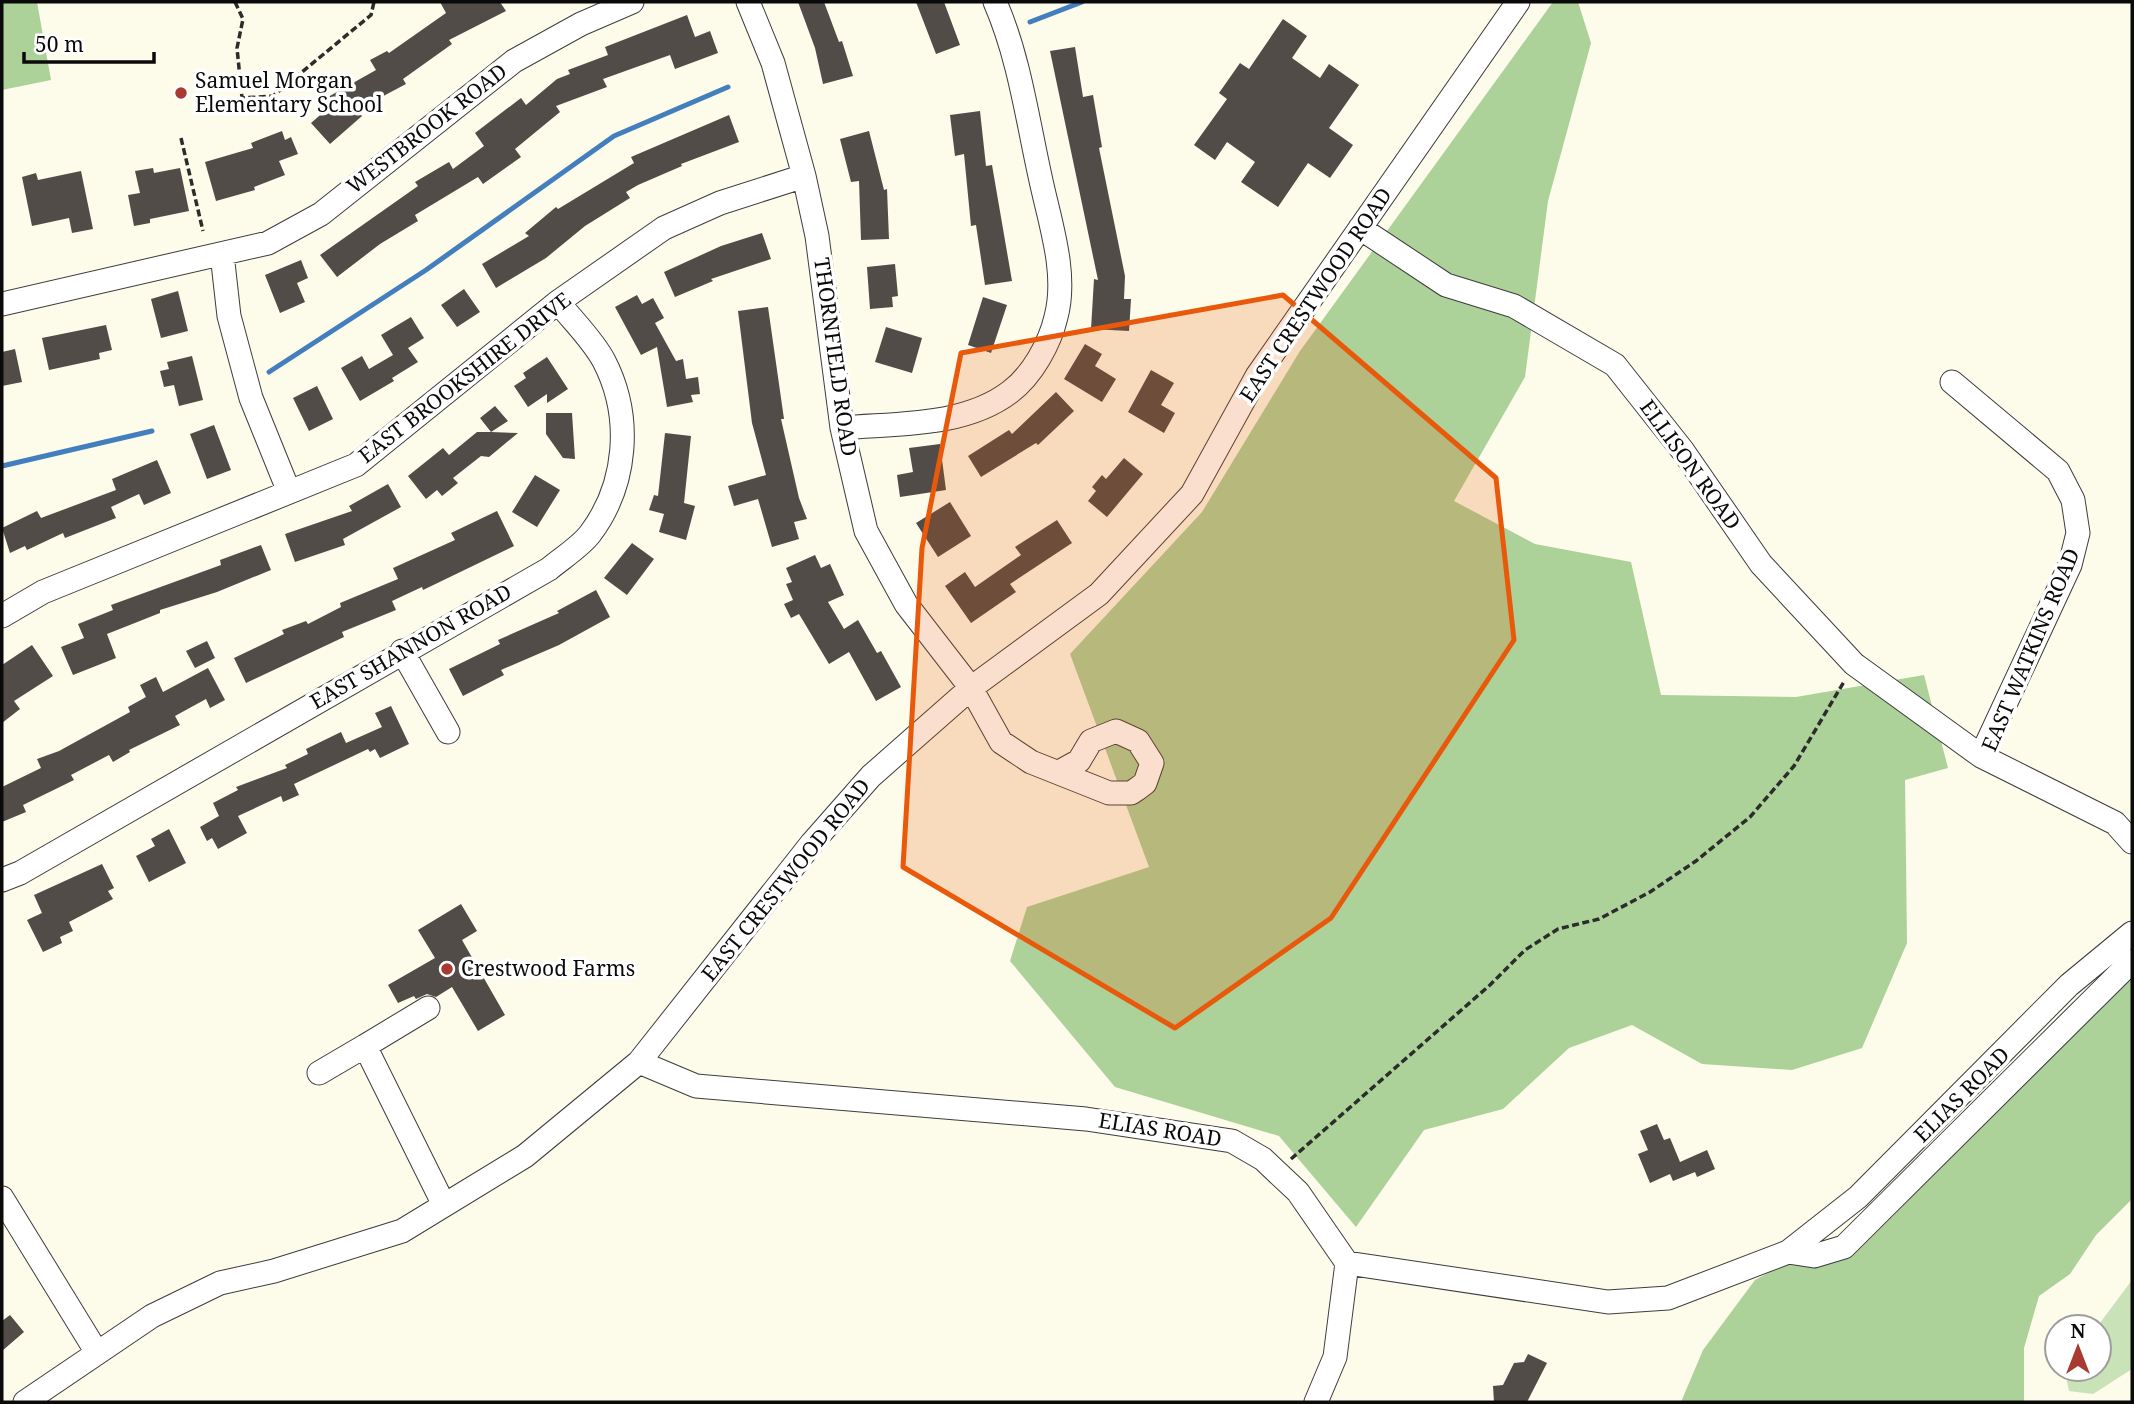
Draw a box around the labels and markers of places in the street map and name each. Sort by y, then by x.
place label: Samuel Morgan Elementary School [195,66,383,118]
marker: Samuel Morgan Elementary School [173,85,189,101]
place label: Crestwood Farms [461,954,635,982]
marker: Crestwood Farms [439,961,455,977]

